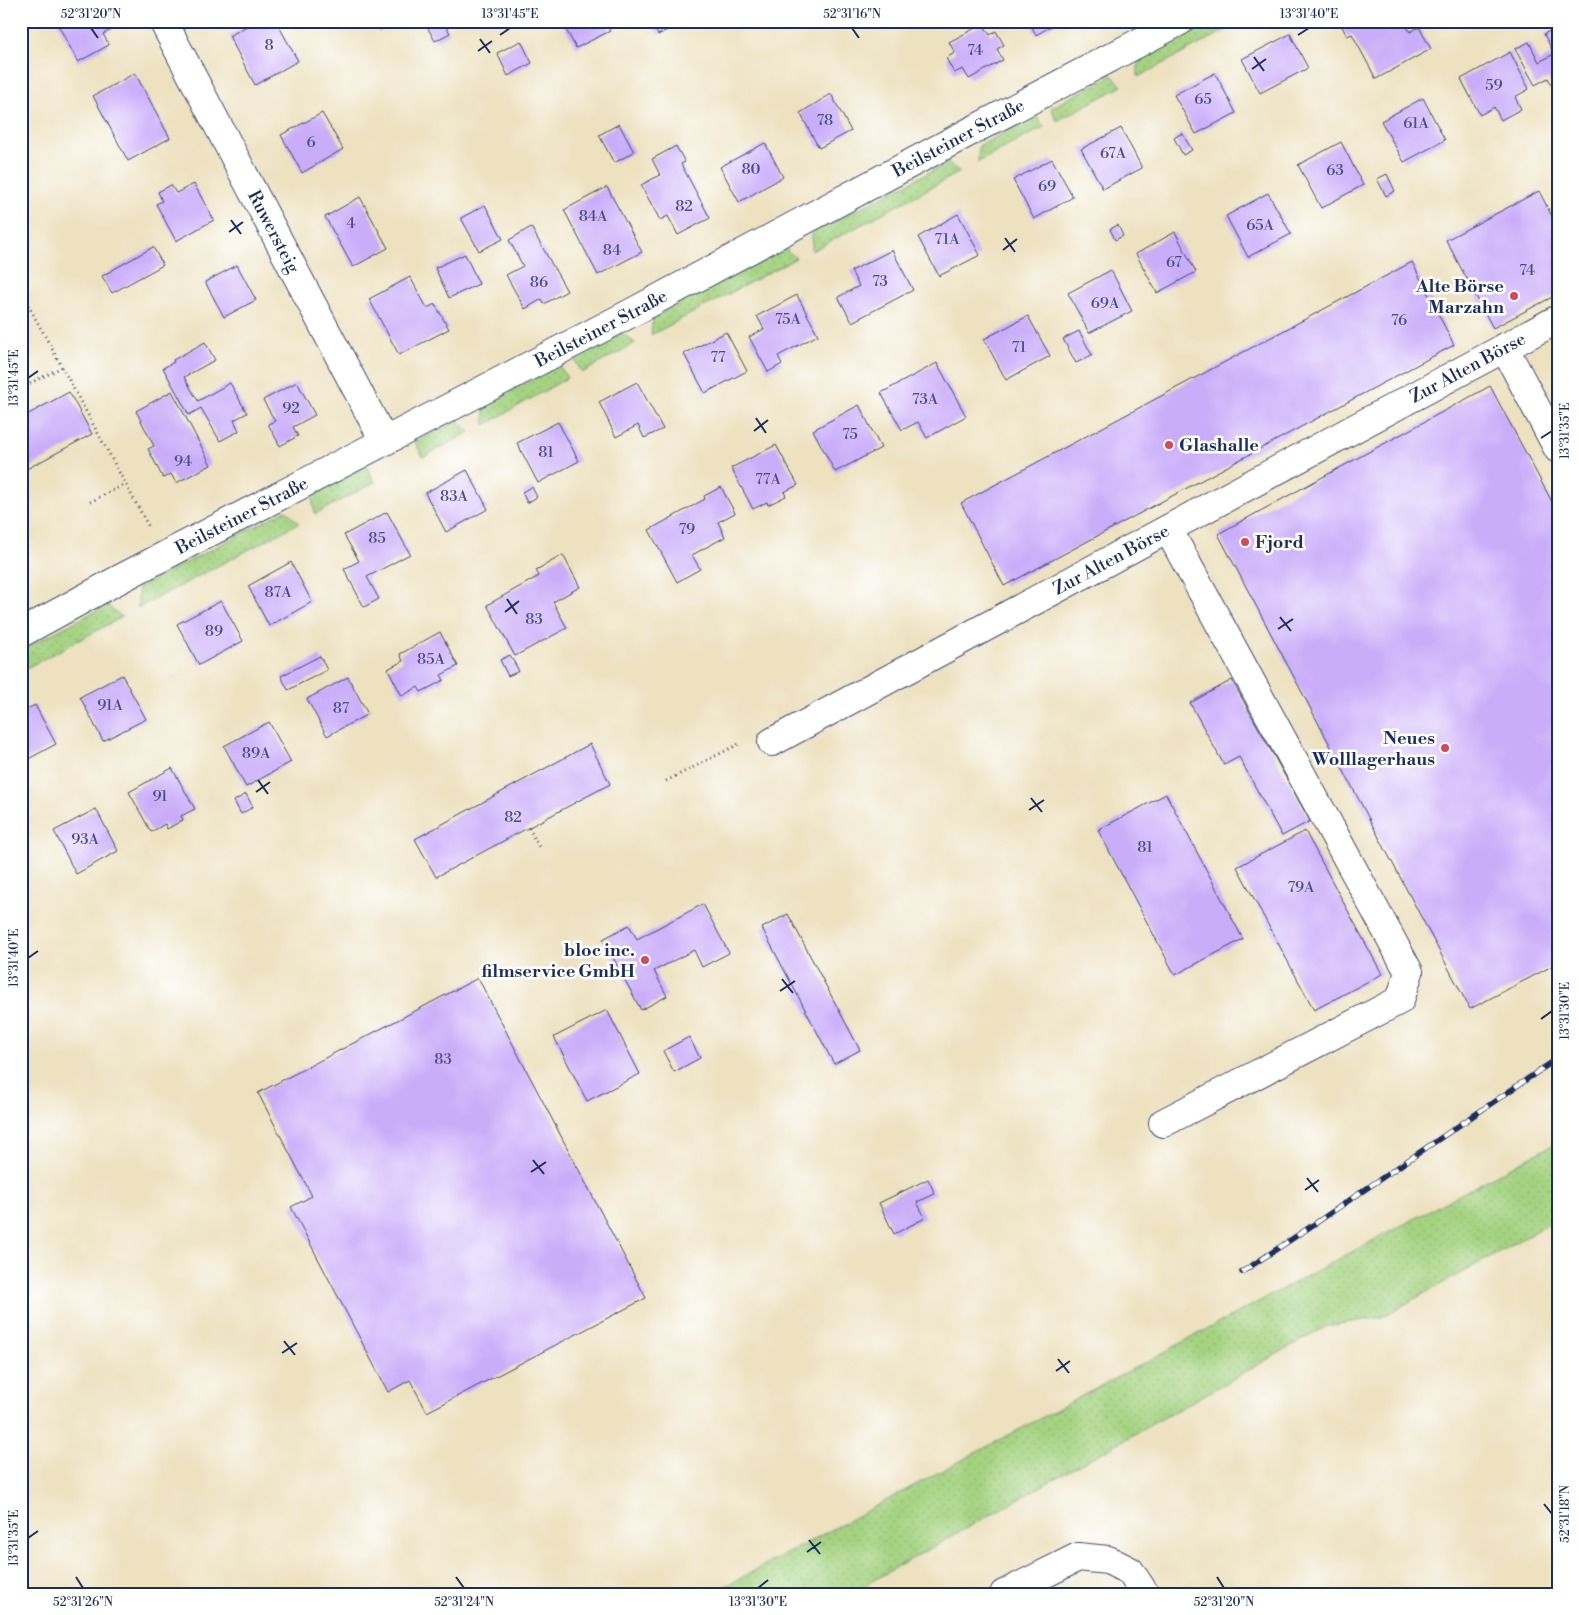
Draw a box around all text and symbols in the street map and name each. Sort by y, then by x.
text: 52°31'20"N [61,7,121,22]
text: 13°31'45"E [481,7,539,22]
text: 52°31'16"N [823,7,881,22]
text: 13°31'40"E [1280,7,1338,22]
house number: 8 [264,36,274,55]
house number: 74 [967,41,983,60]
house number: 59 [1485,76,1503,95]
house number: 65 [1194,90,1212,109]
street label: Beilsteiner Straße [888,94,1029,184]
house number: 78 [817,111,833,130]
house number: 61A [1403,114,1429,133]
house number: 6 [306,133,316,152]
house number: 67A [1100,144,1127,163]
house number: 80 [741,160,761,179]
house number: 63 [1326,161,1344,180]
house number: 69 [1038,177,1056,196]
street label: Ruwersteig [242,186,305,278]
house number: 82 [675,197,693,216]
house number: 84A [579,207,608,226]
house number: 4 [347,214,356,233]
house number: 65A [1246,216,1275,235]
house number: 71A [935,230,960,249]
house number: 84 [603,241,621,260]
house number: 67 [1166,253,1182,272]
house number: 74 [1519,261,1535,280]
house number: 73 [872,272,888,291]
house number: 86 [530,273,548,292]
place label: Alte Börse Marzahn [1415,275,1504,319]
street label: Beilsteiner Straße [530,285,671,374]
marker: Alte Börse Marzahn [1508,290,1520,302]
house number: 69A [1091,294,1120,313]
house number: 75A [775,310,802,329]
house number: 76 [1391,311,1407,330]
street label: Zur Alten Börse [1406,327,1530,409]
house number: 71 [1012,338,1027,357]
house number: 77 [710,348,726,367]
text: 13°31'45"E [7,349,22,407]
house number: 73A [912,390,939,409]
house number: 92 [282,399,300,418]
text: 13°31'35"E [1558,403,1573,459]
house number: 75 [842,425,858,444]
place label: Glashalle [1179,434,1259,457]
marker: Glashalle [1163,439,1175,451]
house number: 81 [538,443,554,462]
house number: 94 [174,452,192,471]
house number: 77A [755,470,781,489]
street label: Beilsteiner Straße [171,472,312,560]
house number: 83A [440,487,469,506]
street label: Zur Alten Börse [1049,519,1173,601]
house number: 79 [679,520,695,539]
house number: 85 [368,529,386,548]
place label: Fjord [1255,531,1304,554]
marker: Fjord [1239,536,1251,548]
house number: 87A [265,583,292,602]
house number: 83 [525,610,543,629]
house number: 89 [205,622,223,641]
house number: 85A [417,650,446,669]
house number: 91A [97,696,123,715]
house number: 87 [333,699,350,718]
place label: Neues Wolllagerhaus [1311,727,1435,771]
marker: Neues Wolllagerhaus [1439,742,1451,754]
house number: 89A [242,744,271,763]
house number: 91 [152,787,168,806]
house number: 82 [504,808,522,827]
house number: 93A [71,830,100,849]
house number: 81 [1137,838,1153,857]
house number: 79A [1288,878,1315,897]
text: 13°31'40"E [7,929,22,987]
place label: bloc inc. filmservice GmbH [481,939,635,983]
marker: bloc inc. filmservice GmbH [639,954,651,966]
text: 13°31'30"E [1558,982,1573,1040]
house number: 83 [434,1050,452,1069]
text: 52°31'18"N [1558,1485,1573,1543]
text: 13°31'35"E [7,1510,22,1566]
text: 52°31'26"N [53,1595,113,1610]
text: 52°31'24"N [434,1595,494,1610]
text: 13°31'30"E [729,1595,787,1610]
text: 52°31'20"N [1194,1595,1254,1610]

